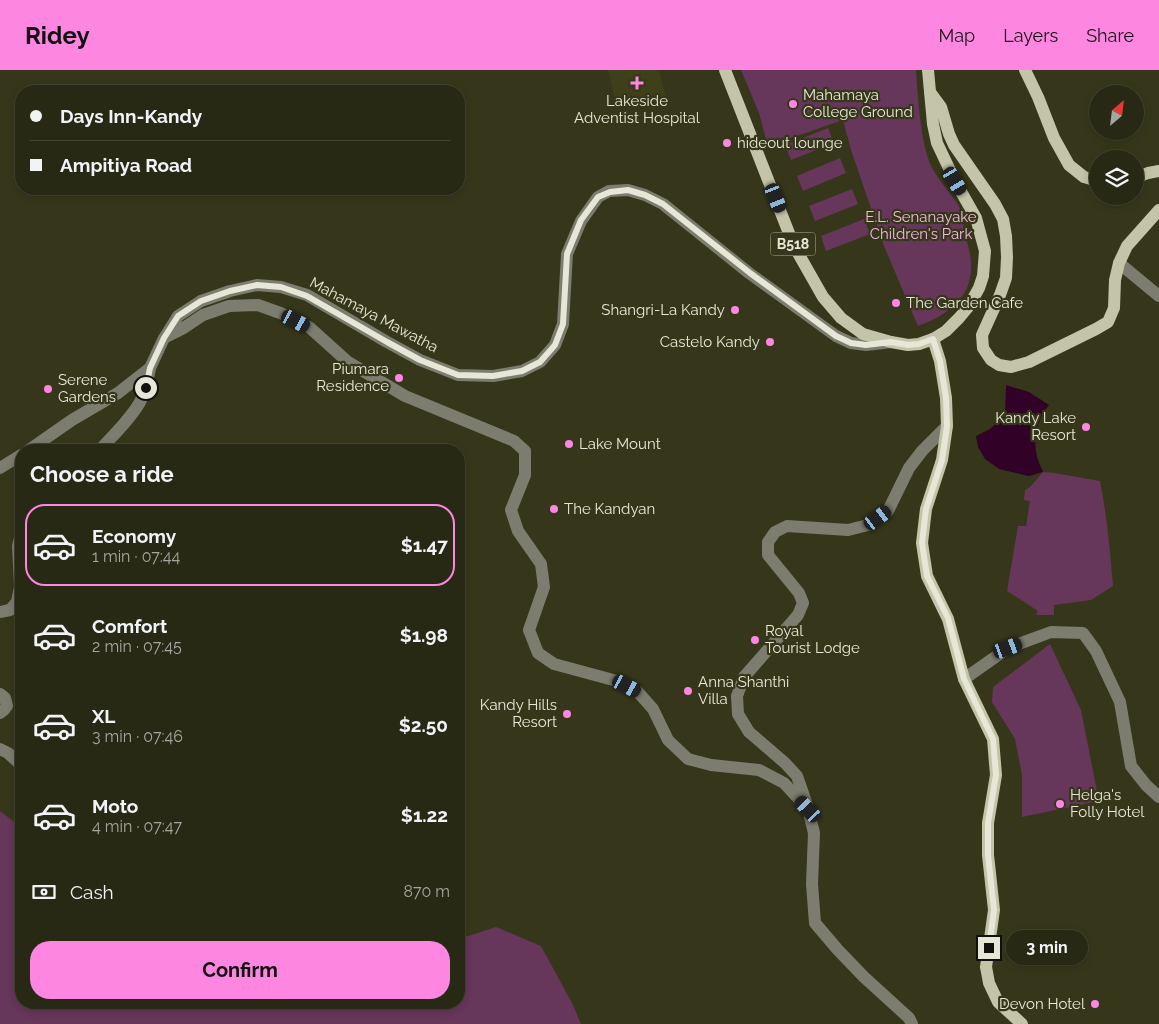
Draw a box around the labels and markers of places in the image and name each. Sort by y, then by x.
marker: Lakeside Adventist Hospital [630,76,644,90]
place label: Mahamaya College Ground [803,86,913,121]
place label: Lakeside Adventist Hospital [574,92,701,127]
marker: Mahamaya College Ground [787,98,799,110]
place label: hideout lounge [737,134,843,152]
marker: hideout lounge [721,137,733,149]
place label: The Garden Cafe [906,294,1023,312]
marker: The Garden Cafe [890,297,902,309]
place label: Shangri-La Kandy [601,301,725,319]
marker: Shangri-La Kandy [729,304,741,316]
place label: Castelo Kandy [660,333,760,351]
marker: Castelo Kandy [764,336,776,348]
place label: Piumara Residence [316,360,389,395]
place label: Serene Gardens [58,371,116,406]
marker: Piumara Residence [393,372,405,384]
marker: Serene Gardens [42,383,54,395]
place label: Kandy Lake Resort [995,409,1076,444]
marker: Kandy Lake Resort [1080,421,1092,433]
place label: Lake Mount [579,435,661,453]
marker: Lake Mount [563,438,575,450]
place label: The Kandyan [564,500,655,518]
marker: The Kandyan [548,503,560,515]
place label: Royal Tourist Lodge [765,622,860,657]
marker: Royal Tourist Lodge [749,634,761,646]
place label: Anna Shanthi Villa [698,673,789,708]
marker: Anna Shanthi Villa [682,685,694,697]
place label: Kandy Hills Resort [480,696,557,731]
marker: Kandy Hills Resort [561,708,573,720]
place label: Helga's Folly Hotel [1070,786,1145,821]
marker: Helga's Folly Hotel [1054,798,1066,810]
place label: Devon Hotel [999,995,1086,1013]
marker: Devon Hotel [1089,998,1101,1010]

